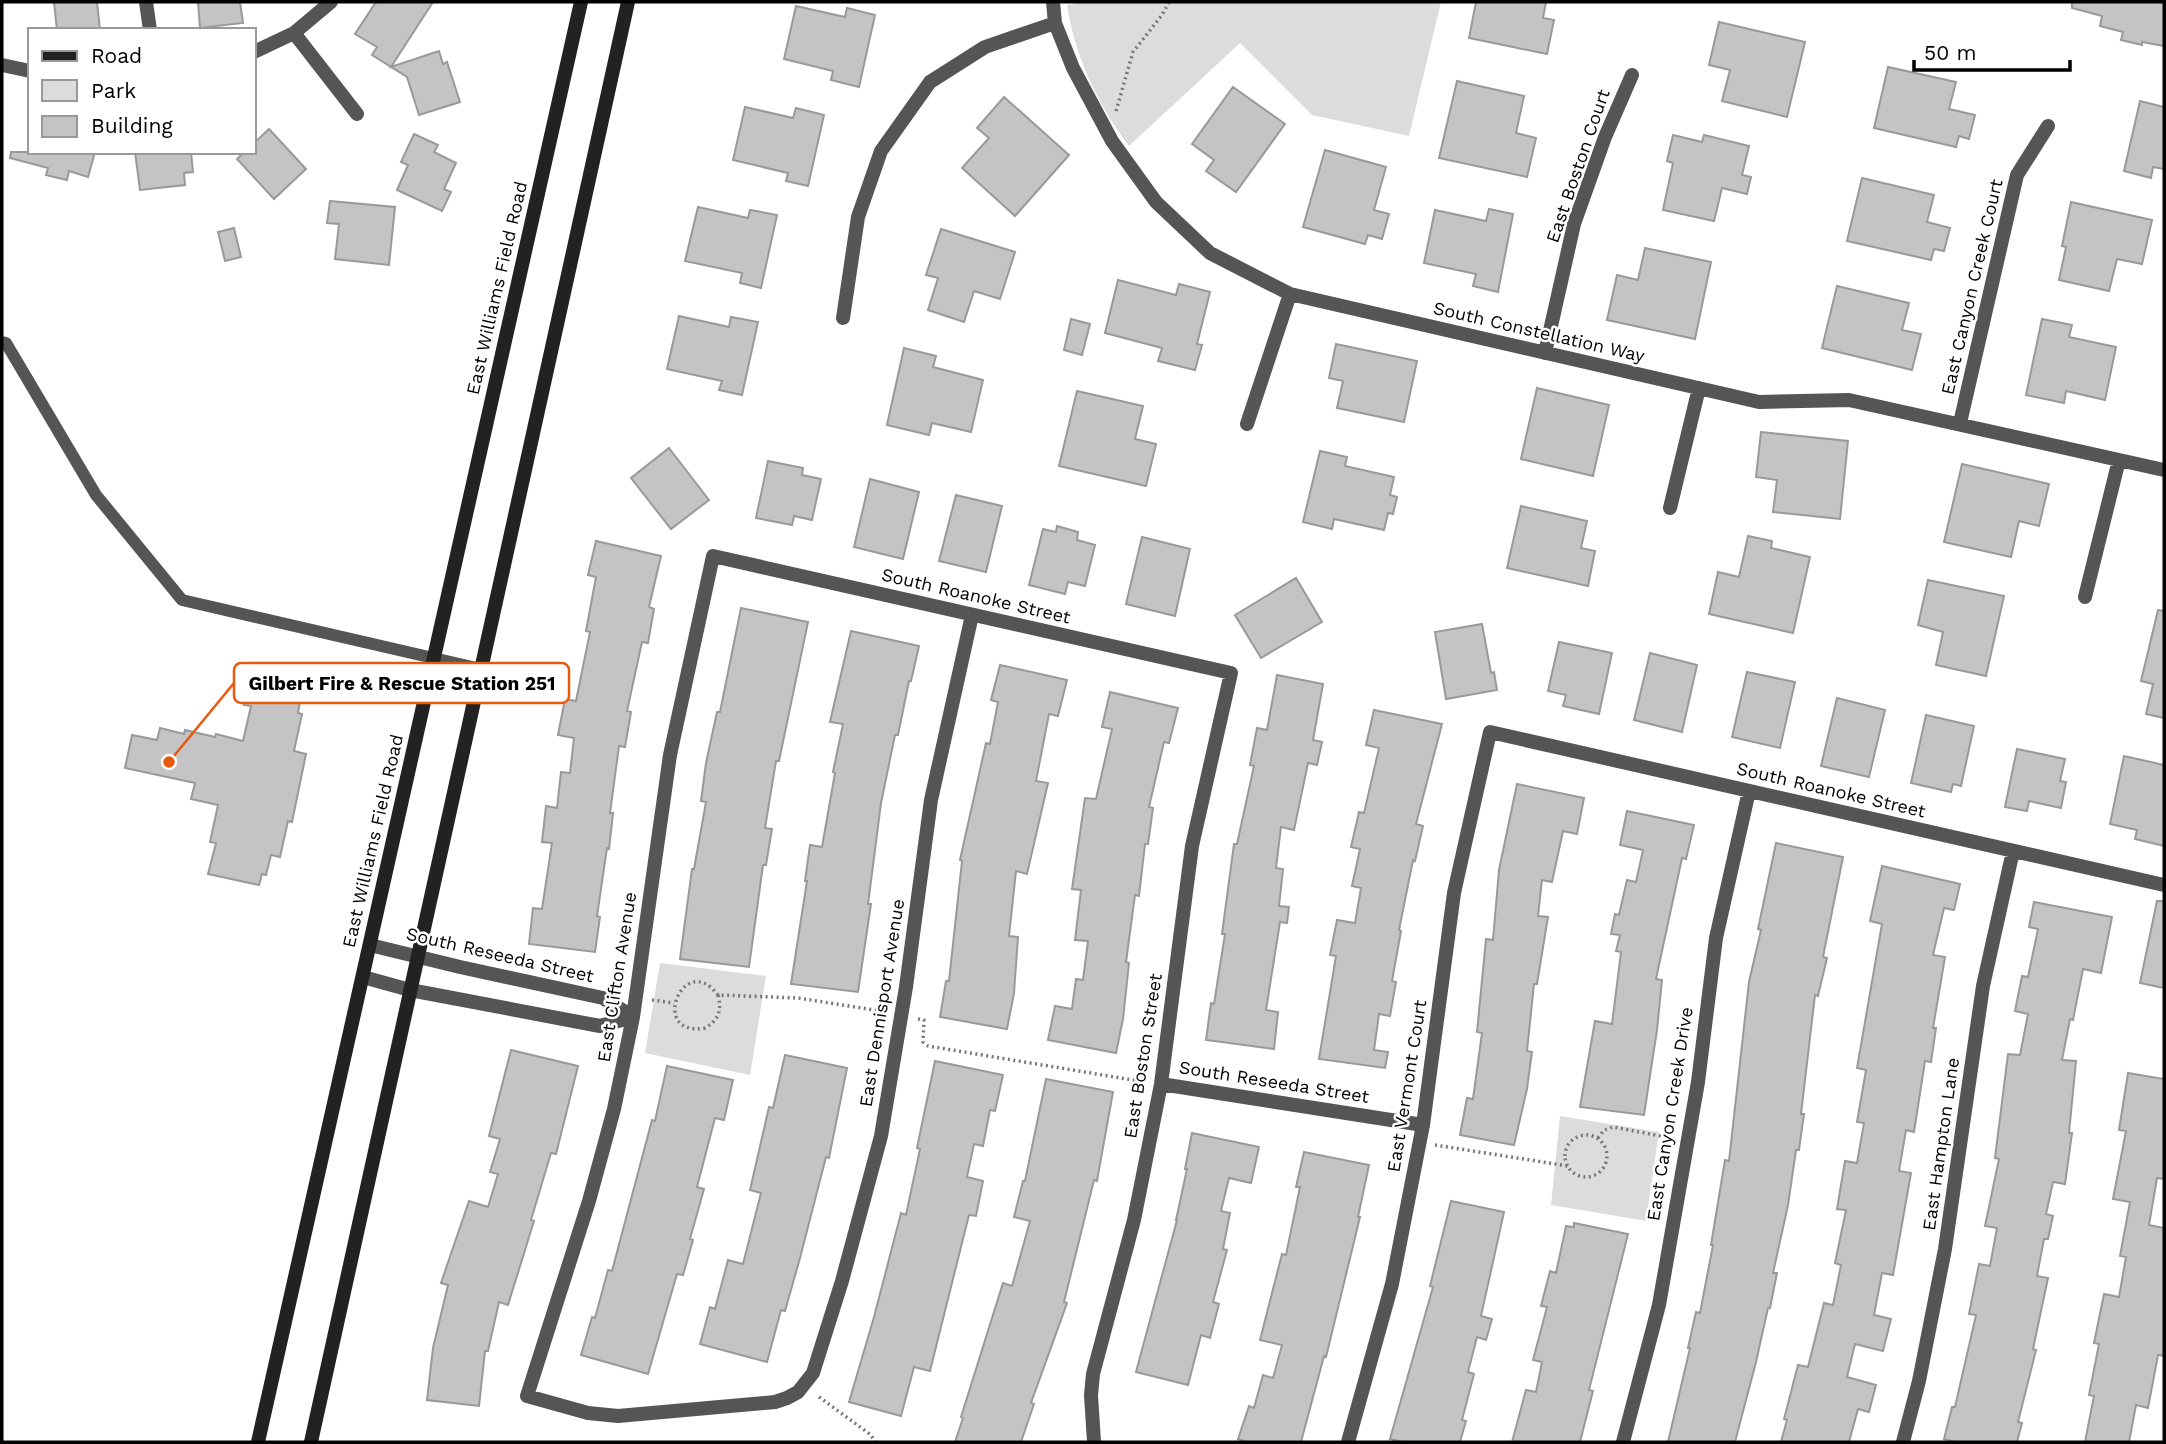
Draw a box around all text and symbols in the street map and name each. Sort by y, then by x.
legend [28,28,256,154]
scale bar [1914,28,2070,72]
text: 50 m [1924,40,1976,65]
text: Road [91,43,142,68]
text: Park [91,78,136,103]
street label: East Boston Court [1541,86,1614,245]
text: Building [91,113,173,138]
street label: East Canyon Creek Court [1936,177,2007,397]
street label: East Williams Field Road [462,179,531,397]
street label: South Constellation Way [1431,297,1648,366]
street label: South Roanoke Street [880,564,1073,628]
callout: Gilbert Fire & Rescue Station 251 [234,663,569,703]
text: Gilbert Fire & Rescue Station 251 [249,672,555,695]
street label: East Williams Field Road [338,732,407,950]
street label: South Roanoke Street [1735,758,1928,822]
street label: East Clifton Avenue [593,890,640,1064]
street label: East Dennisport Avenue [855,897,908,1108]
street label: South Reseeda Street [404,923,596,986]
street label: East Boston Street [1119,972,1166,1140]
street label: East Vermont Court [1383,998,1431,1174]
street label: East Canyon Creek Drive [1642,1005,1697,1222]
street label: South Reseeda Street [1178,1056,1371,1107]
street label: East Hampton Lane [1918,1056,1963,1232]

